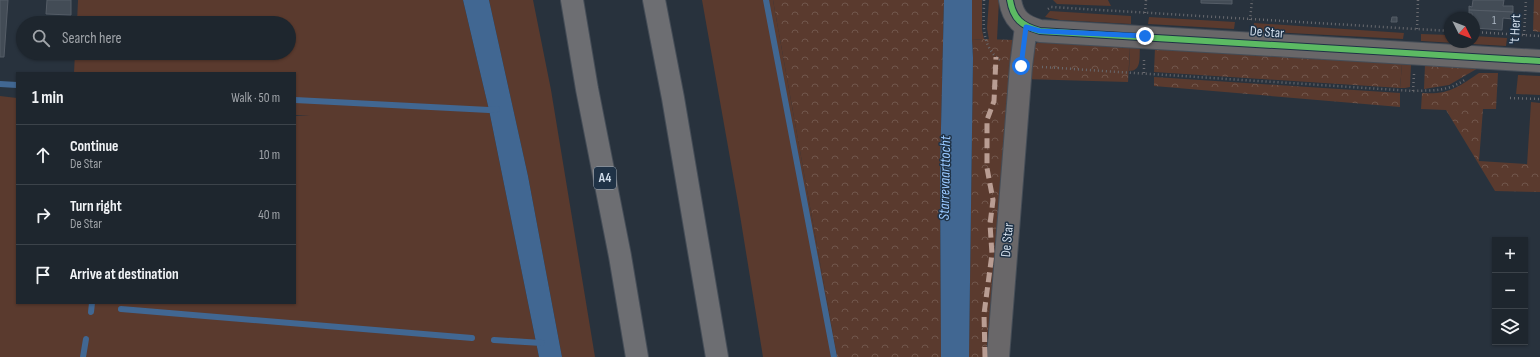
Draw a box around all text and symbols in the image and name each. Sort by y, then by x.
north arrow [1444,12,1480,48]
house number: 1 [1492,13,1497,28]
street label: 't Hert [1506,14,1524,44]
search box [16,16,296,60]
street label: De Star [1249,22,1285,42]
icon: search [30,27,52,49]
route end [1136,27,1154,45]
text: Search here [62,29,122,48]
route start [1012,57,1030,75]
text: 1 min [32,88,64,108]
text: Walk · 50 m [231,90,280,106]
water label: Starrevaarttocht [935,135,955,220]
text: Continue [70,137,119,156]
icon: ahead [32,144,54,166]
text: 10 m [259,147,280,163]
text: De Star [70,156,102,172]
road number: A4 [594,167,616,189]
text: Turn right [70,197,122,216]
icon: right [32,204,54,226]
text: 40 m [258,207,280,223]
text: De Star [70,216,102,232]
street label: De Star [997,222,1017,258]
map controls [1492,237,1528,345]
button: + [1492,237,1528,273]
icon: arrive [32,264,54,286]
text: Arrive at destination [70,265,179,284]
button: − [1492,273,1528,309]
button: layers [1492,309,1528,345]

